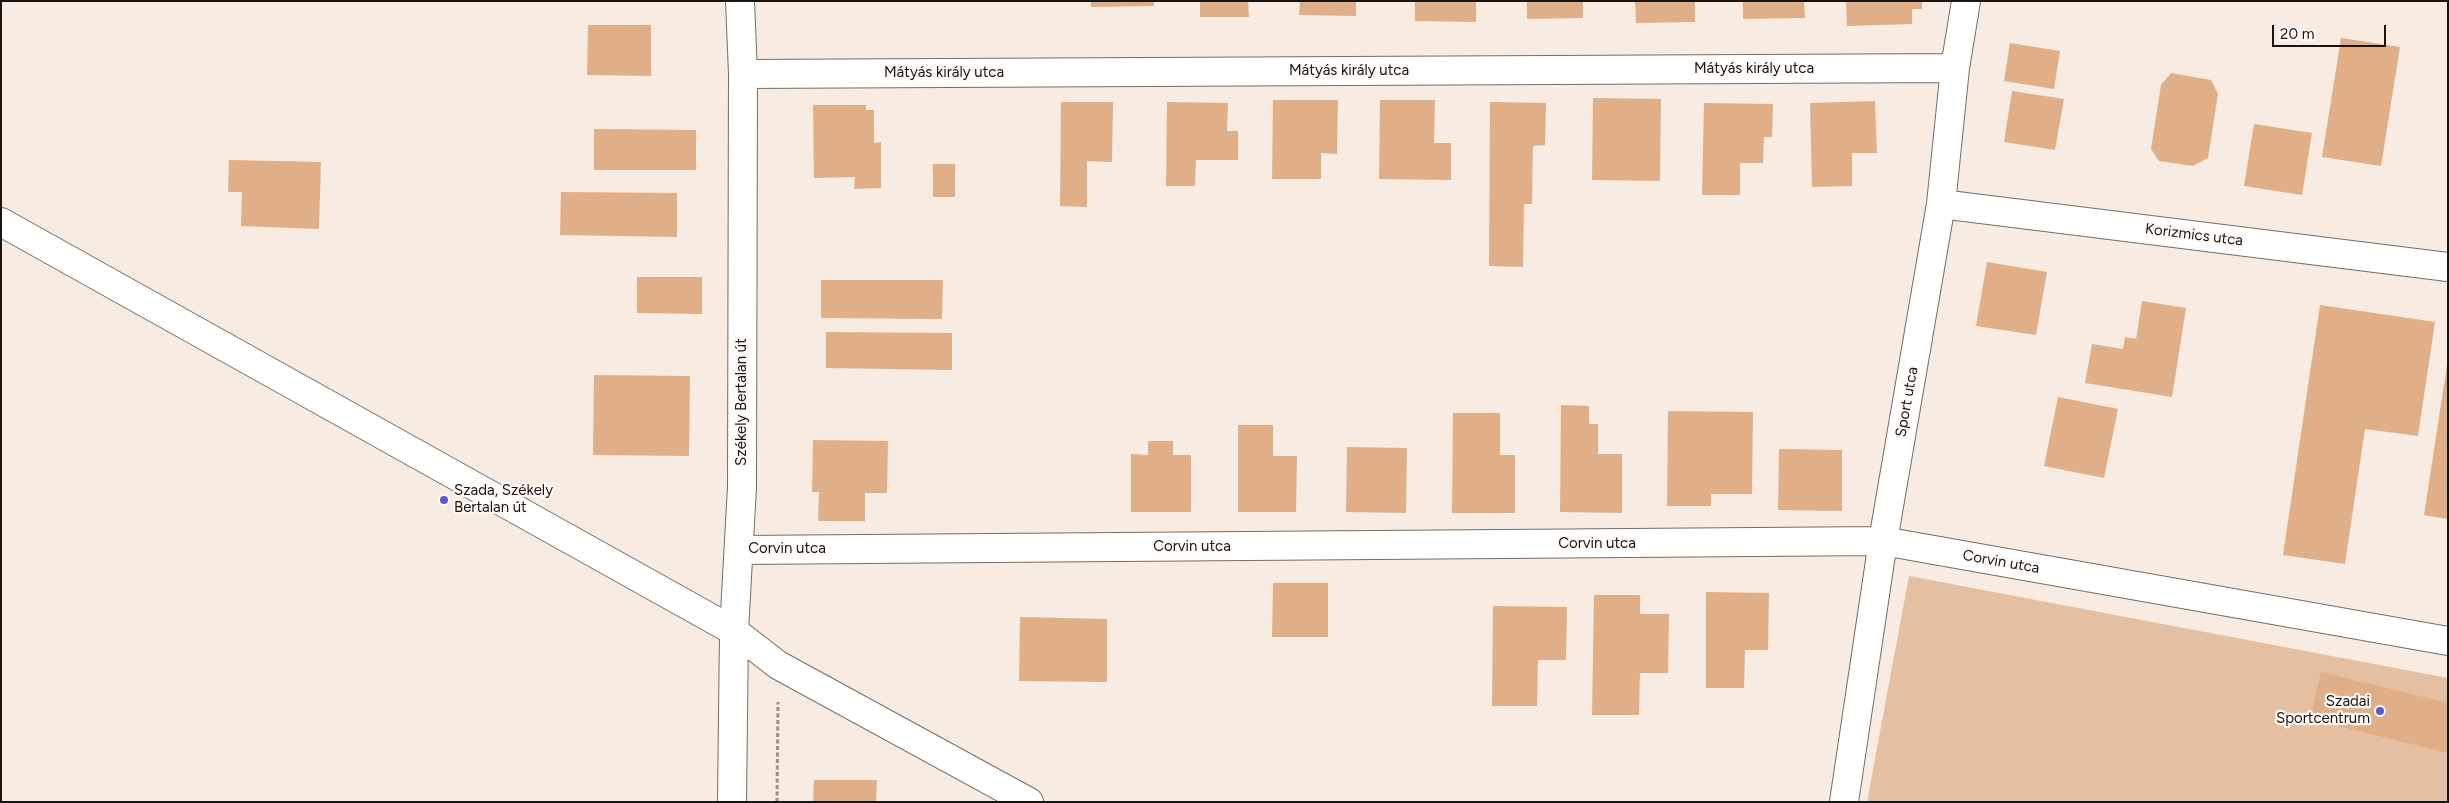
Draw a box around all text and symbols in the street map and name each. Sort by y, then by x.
scale bar [2274,15,2388,47]
text: 20 m [2280,25,2314,43]
street label: Mátyás király utca [1694,60,1814,78]
street label: Mátyás király utca [1289,62,1409,80]
street label: Mátyás király utca [884,64,1004,82]
street label: Korizmics utca [2144,220,2244,250]
street label: Székely Bertalan út [733,338,751,466]
street label: Sport utca [1892,365,1922,439]
place label: Szada, Székely Bertalan út [454,482,553,517]
marker: Szada, Székely Bertalan út [438,494,450,506]
street label: Corvin utca [1558,535,1636,553]
street label: Corvin utca [1153,538,1231,556]
street label: Corvin utca [748,540,826,558]
street label: Corvin utca [1961,546,2041,578]
place label: Szadai Sportcentrum [2276,693,2370,728]
marker: Szadai Sportcentrum [2374,705,2386,717]

